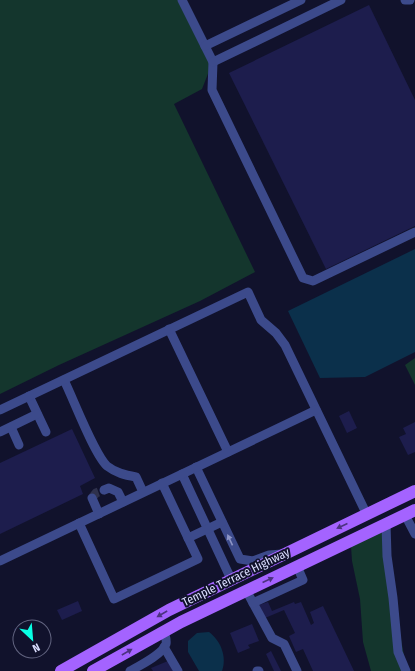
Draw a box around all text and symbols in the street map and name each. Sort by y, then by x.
one-way arrow [336,523,348,529]
one-way arrow [227,534,233,546]
street label: Temple Terrace Highway [180,545,293,609]
one-way arrow [262,577,274,583]
one-way arrow [156,610,168,617]
north arrow [12,619,52,659]
text: N [30,640,42,655]
one-way arrow [121,648,133,655]

